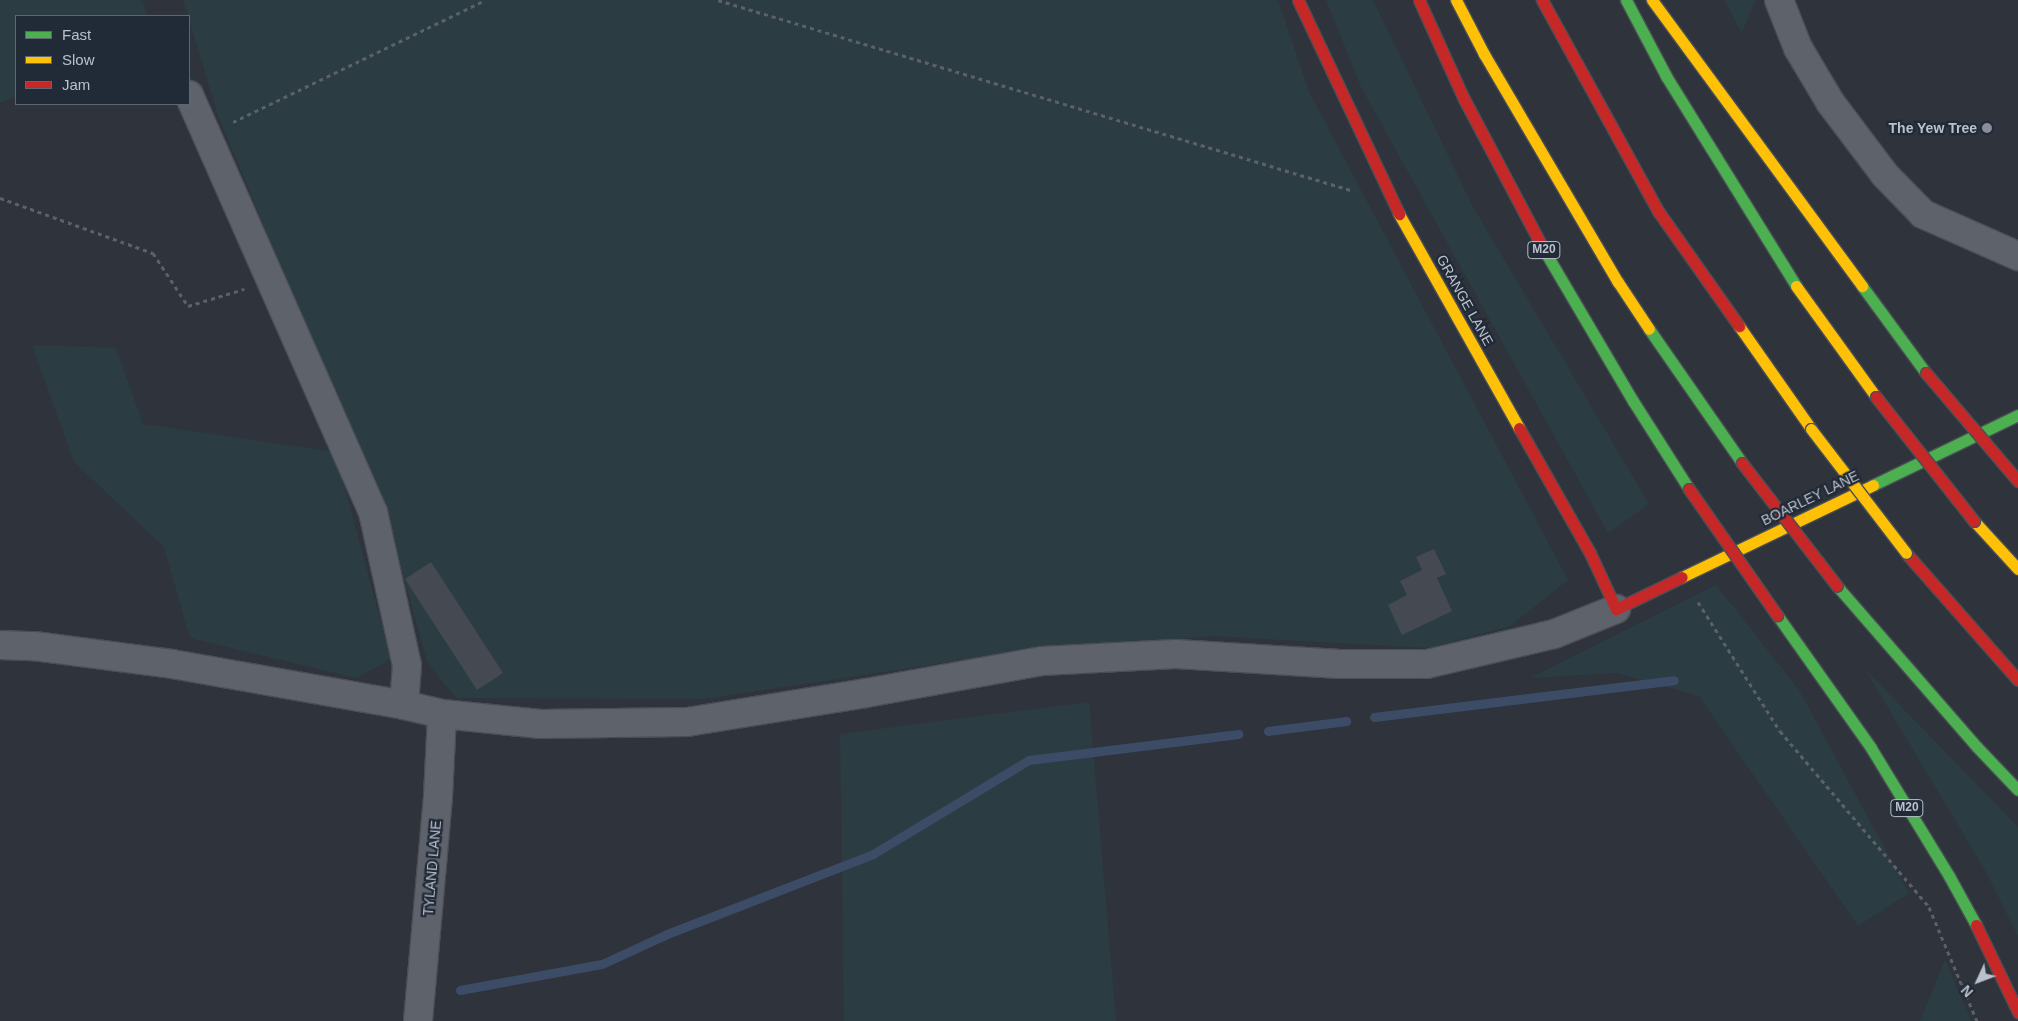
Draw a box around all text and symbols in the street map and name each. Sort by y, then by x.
legend [15,15,190,105]
text: Fast [62,26,91,43]
text: Slow [62,51,95,68]
text: Jam [62,76,90,93]
place label: The Yew Tree [1888,120,1977,136]
marker: The Yew Tree [1981,122,1993,134]
road number: M20 [1526,240,1562,260]
street label: GRANGE LANE [1433,252,1497,348]
street label: BOARLEY LANE [1758,467,1862,529]
road number: M20 [1890,798,1924,818]
street label: TYLAND LANE [419,820,445,916]
north arrow [1953,956,2003,1006]
text: N [1958,982,1976,1000]

